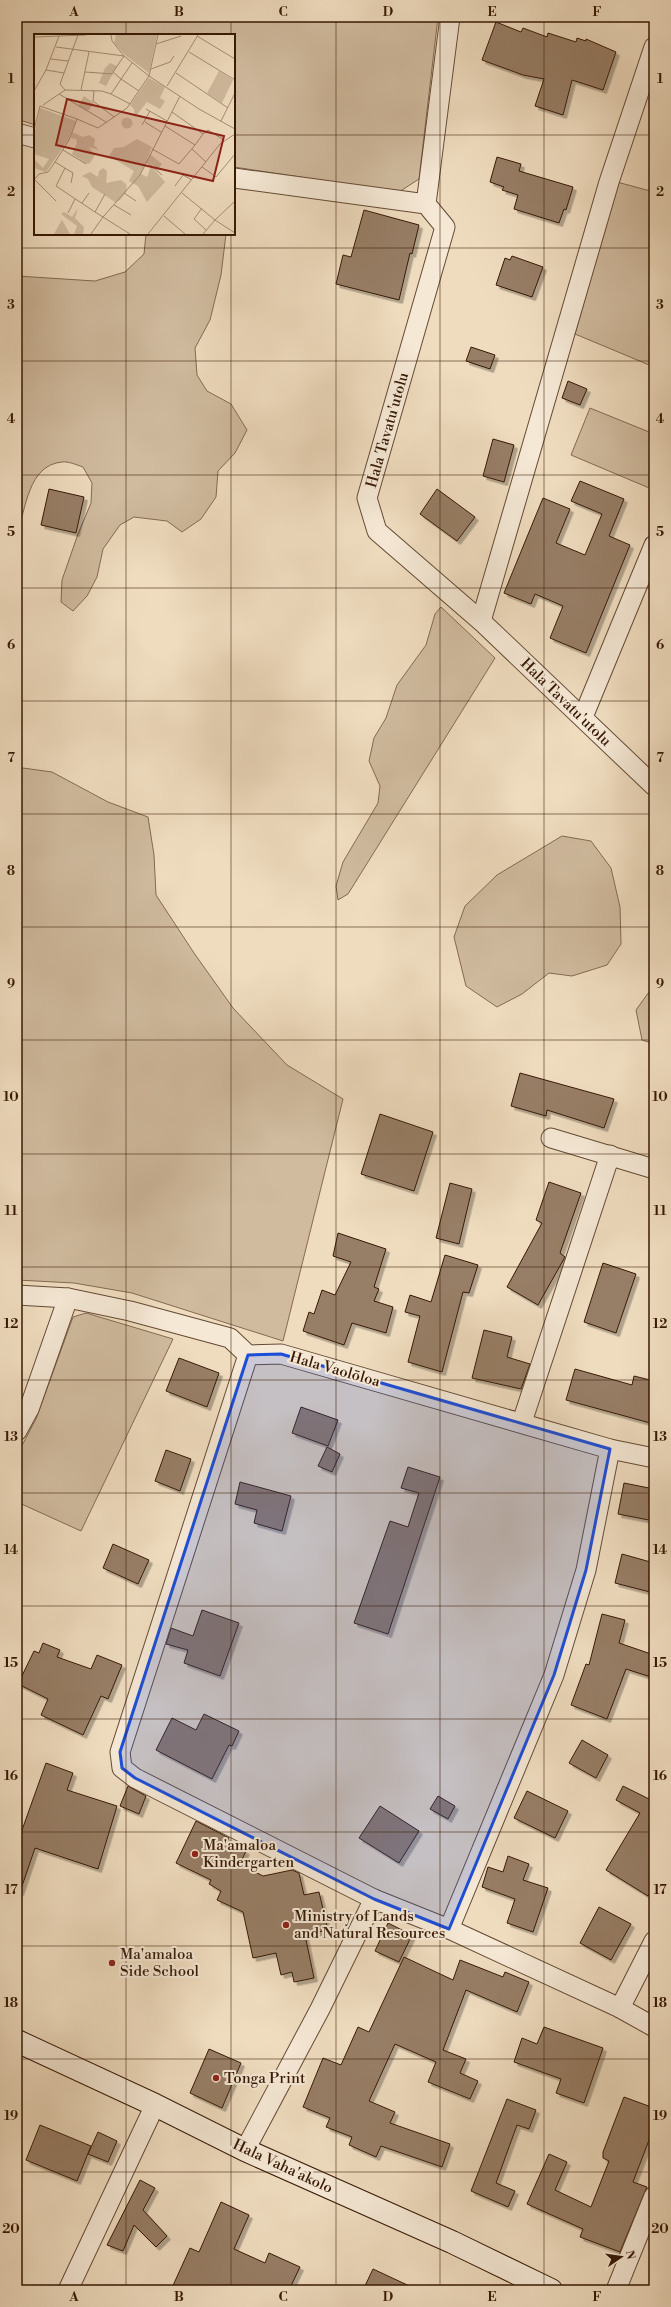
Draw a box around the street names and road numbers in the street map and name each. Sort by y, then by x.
street label: Hala Tavatu'utolu [362,370,413,490]
street label: Hala Tavatu'utolu [516,654,615,751]
street label: Hala Vaolōloa [287,1347,383,1392]
street label: Hala Vaha'akolo [230,2135,336,2198]

